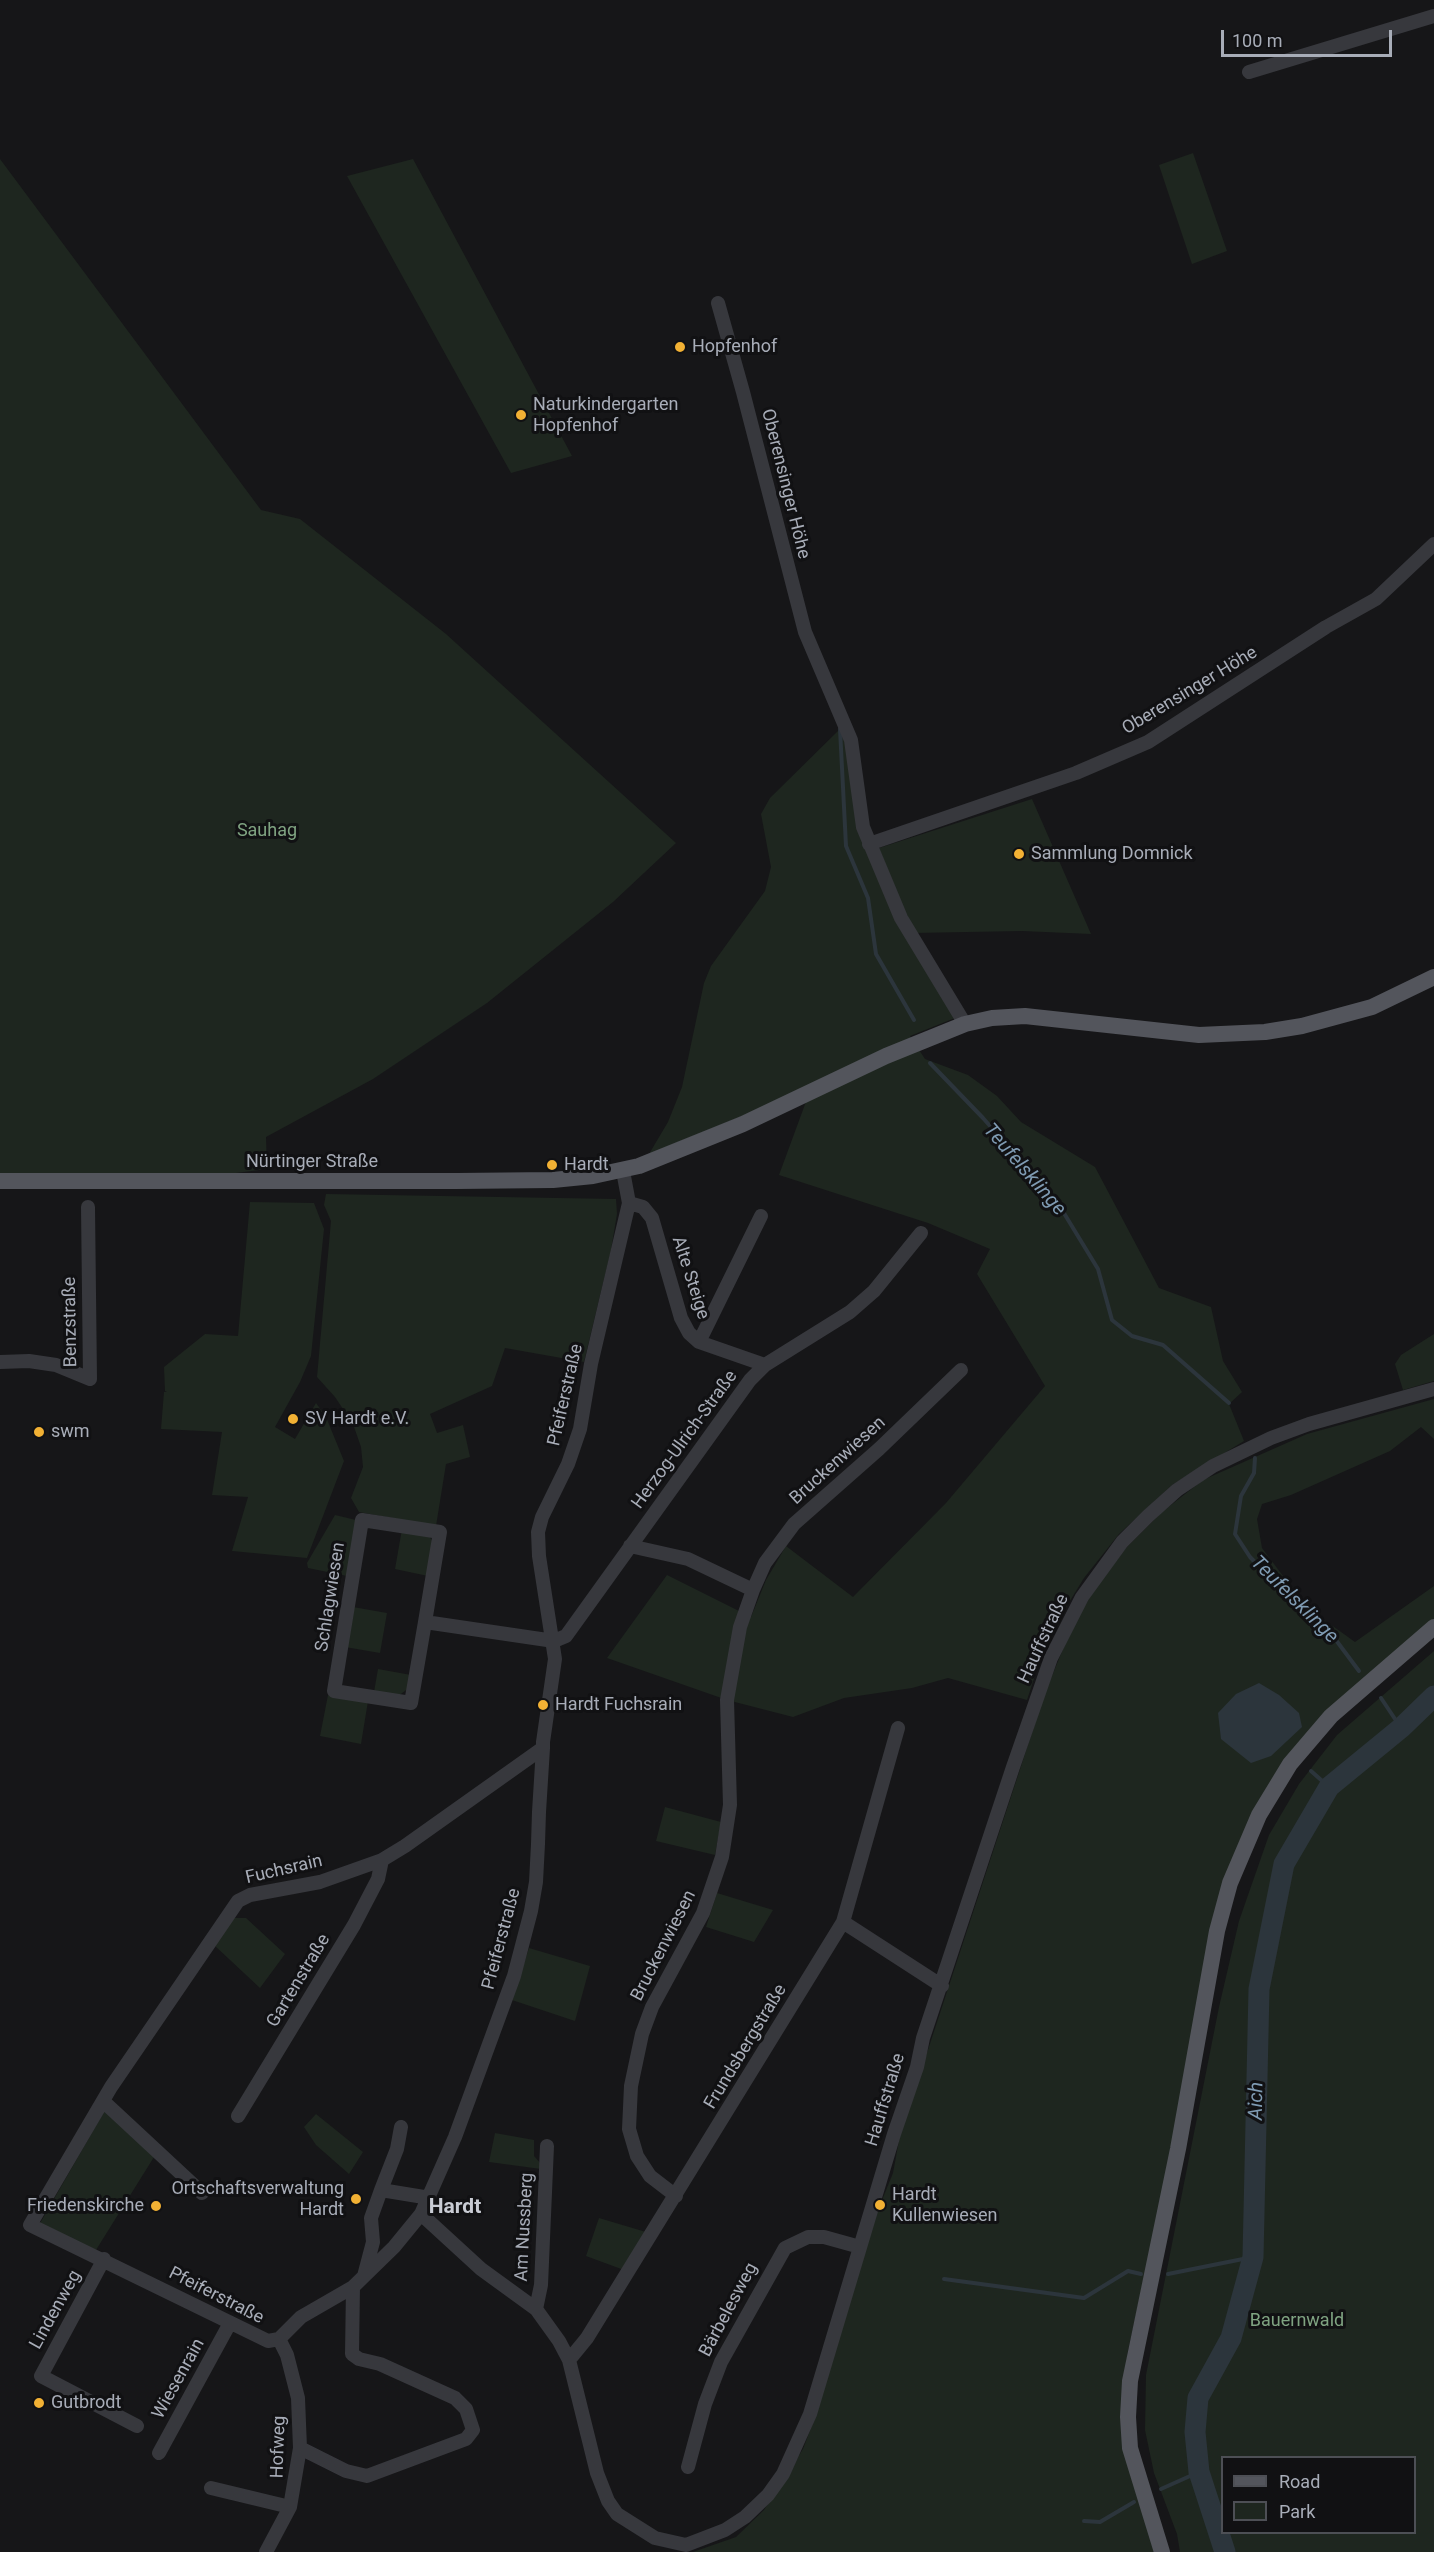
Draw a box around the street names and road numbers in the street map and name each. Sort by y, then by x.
street label: Oberensinger Höhe [756,407,814,561]
street label: Oberensinger Höhe [1119,642,1261,740]
street label: Nürtinger Straße [246,1151,378,1173]
street label: Alte Steige [666,1234,714,1322]
street label: Benzstraße [59,1277,83,1367]
street label: Pfeiferstraße [544,1342,588,1448]
street label: Herzog-Ulrich-Straße [628,1367,742,1513]
street label: Bruckenwiesen [786,1412,890,1510]
street label: Schlagwiesen [312,1541,350,1653]
street label: Hauffstraße [1014,1591,1074,1687]
street label: Fuchsrain [243,1851,325,1889]
street label: Pfeiferstraße [478,1886,526,1992]
street label: Bruckenwiesen [627,1887,701,2005]
street label: Gartenstraße [263,1930,335,2032]
street label: Frundsbergstraße [700,1981,792,2113]
street label: Hauffstraße [862,2051,910,2149]
street label: Am Nussberg [511,2172,539,2282]
street label: Bärbelesweg [695,2259,763,2361]
street label: Pfeiferstraße [165,2263,267,2329]
street label: Lindenweg [26,2267,86,2353]
street label: Wiesenrain [148,2335,210,2423]
street label: Hofweg [267,2415,291,2479]

